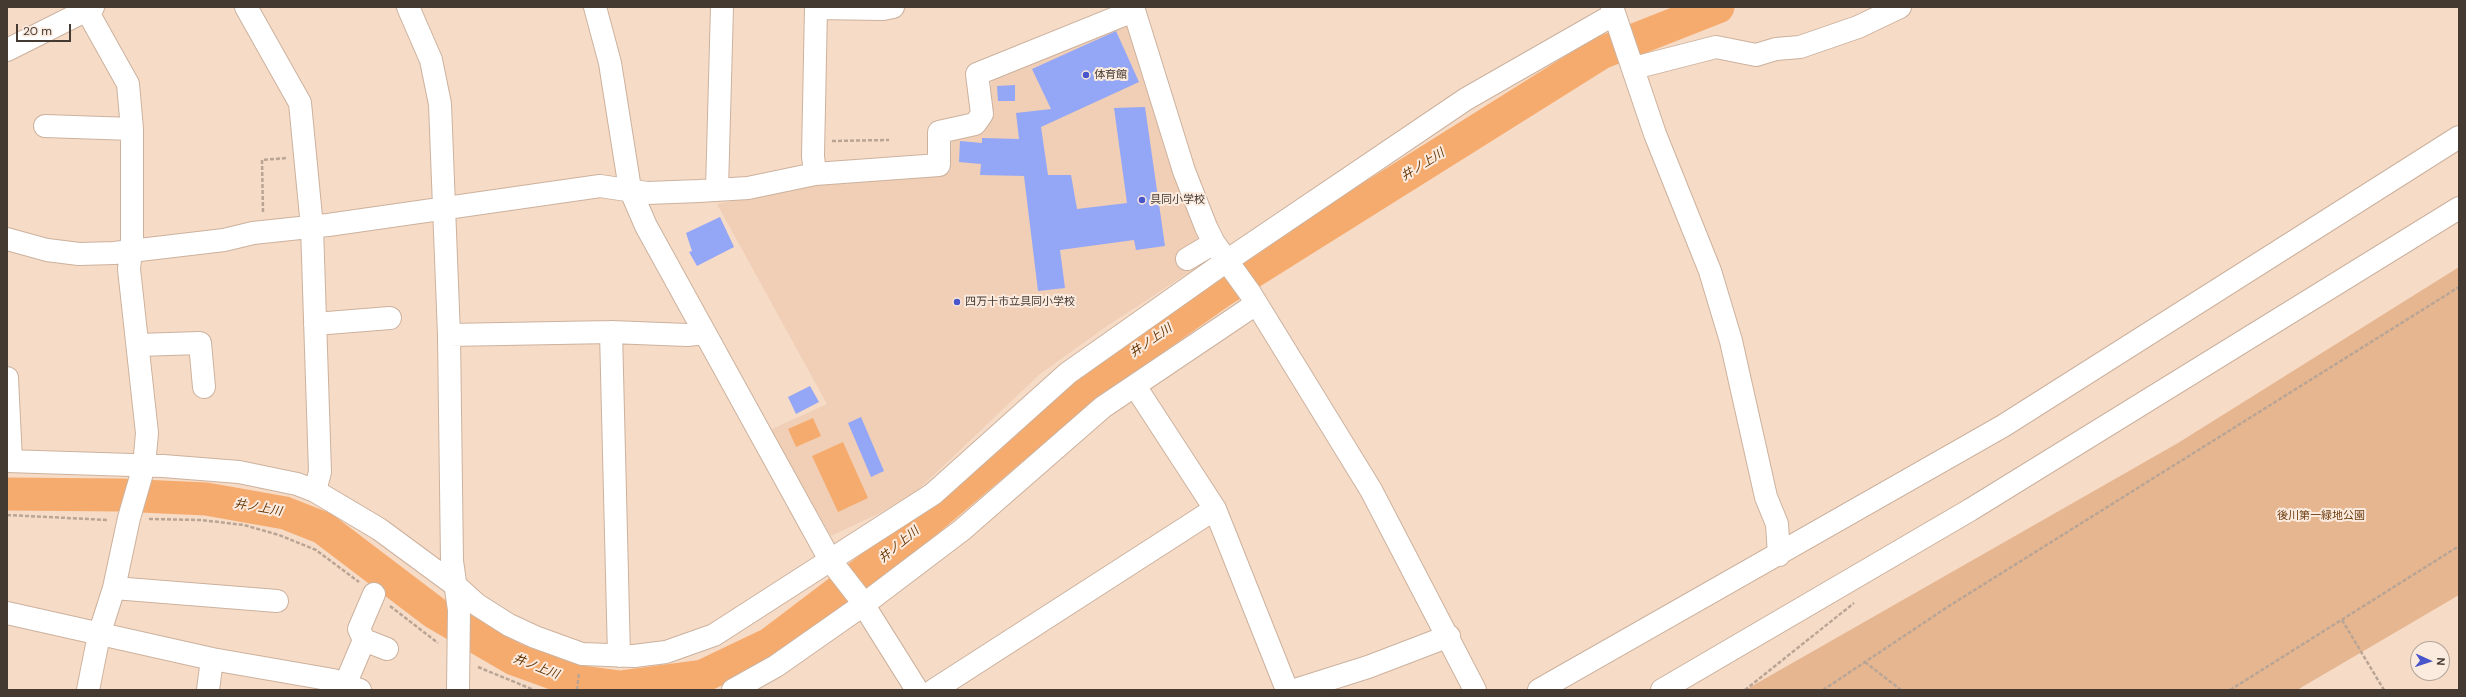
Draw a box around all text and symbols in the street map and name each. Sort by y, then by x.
scale bar [18,16,73,42]
text: 20 m [23,23,52,39]
place label: 体育館 [1094,68,1127,82]
marker: 体育館 [1081,70,1091,80]
water label: 井ノ上川 [1399,146,1447,184]
place label: 具同小学校 [1150,193,1205,207]
marker: 具同小学校 [1137,195,1147,205]
place label: 四万十市立具同小学校 [965,295,1075,309]
marker: 四万十市立具同小学校 [952,297,962,307]
water label: 井ノ上川 [1127,321,1175,361]
water label: 井ノ上川 [233,497,283,519]
park label: 後川第一緑地公園 [2277,509,2365,523]
water label: 井ノ上川 [876,524,922,566]
north arrow [2410,641,2450,681]
water label: 井ノ上川 [511,652,561,682]
text: N [2434,657,2448,666]

